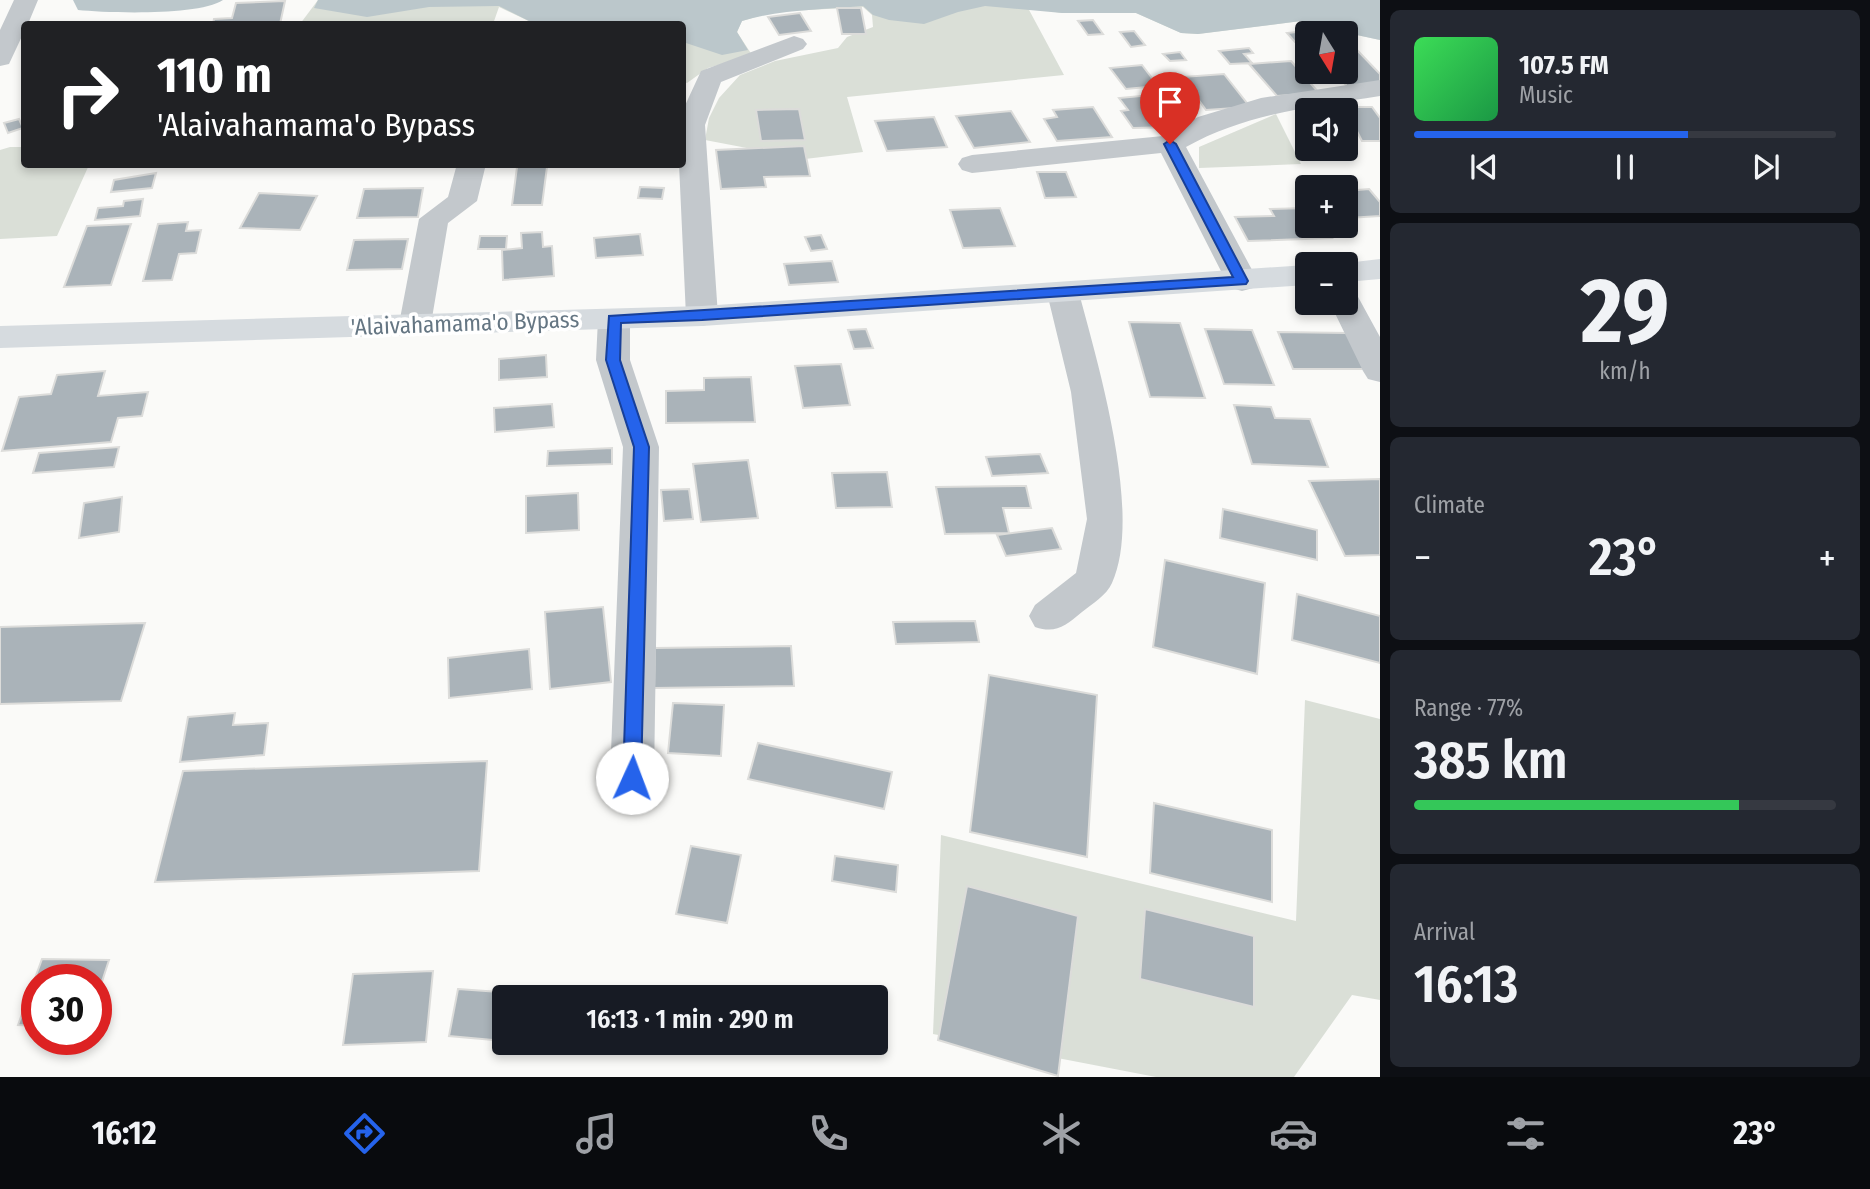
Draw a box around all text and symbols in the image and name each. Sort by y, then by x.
north arrow [1295,21,1358,84]
map controls [1295,21,1358,315]
text: 110 m [157,46,272,105]
icon: right [42,49,133,140]
text: 107.5 FM [1519,50,1609,81]
pin [1140,72,1200,144]
text: Music [1519,81,1573,109]
icon: arrive [1151,83,1189,121]
button: sound [1295,98,1358,161]
text: 'Alaivahamama'o Bypass [157,106,475,144]
icon: previous [1465,148,1503,186]
icon: pause [1606,148,1644,186]
icon: next [1747,148,1785,186]
button: + [1295,175,1358,238]
button: − [1295,252,1358,315]
text: 29 [1581,257,1669,366]
street label: 'Alaivahamama'o Bypass [350,305,580,341]
text: km/h [1599,357,1651,385]
text: Climate [1414,491,1485,519]
text: 23° [1589,526,1661,589]
text: − [1414,535,1431,581]
text: + [1819,535,1836,581]
text: Range · 77% [1414,694,1523,722]
text: 385 km [1414,729,1567,792]
position arrow [595,741,669,815]
text: Arrival [1414,918,1475,946]
text: 16:13 [1414,953,1518,1016]
speed limit sign: 30 [21,964,112,1055]
text: 16:13 · 1 min · 290 m [586,1004,794,1035]
icon: directions [340,1109,389,1158]
icon: music [572,1109,621,1158]
icon: phone [804,1109,853,1158]
icon: climate [1037,1109,1086,1158]
icon: car [1269,1109,1318,1158]
icon: filters [1501,1109,1550,1158]
text: 16:12 [92,1114,157,1152]
text: 23° [1733,1114,1778,1152]

